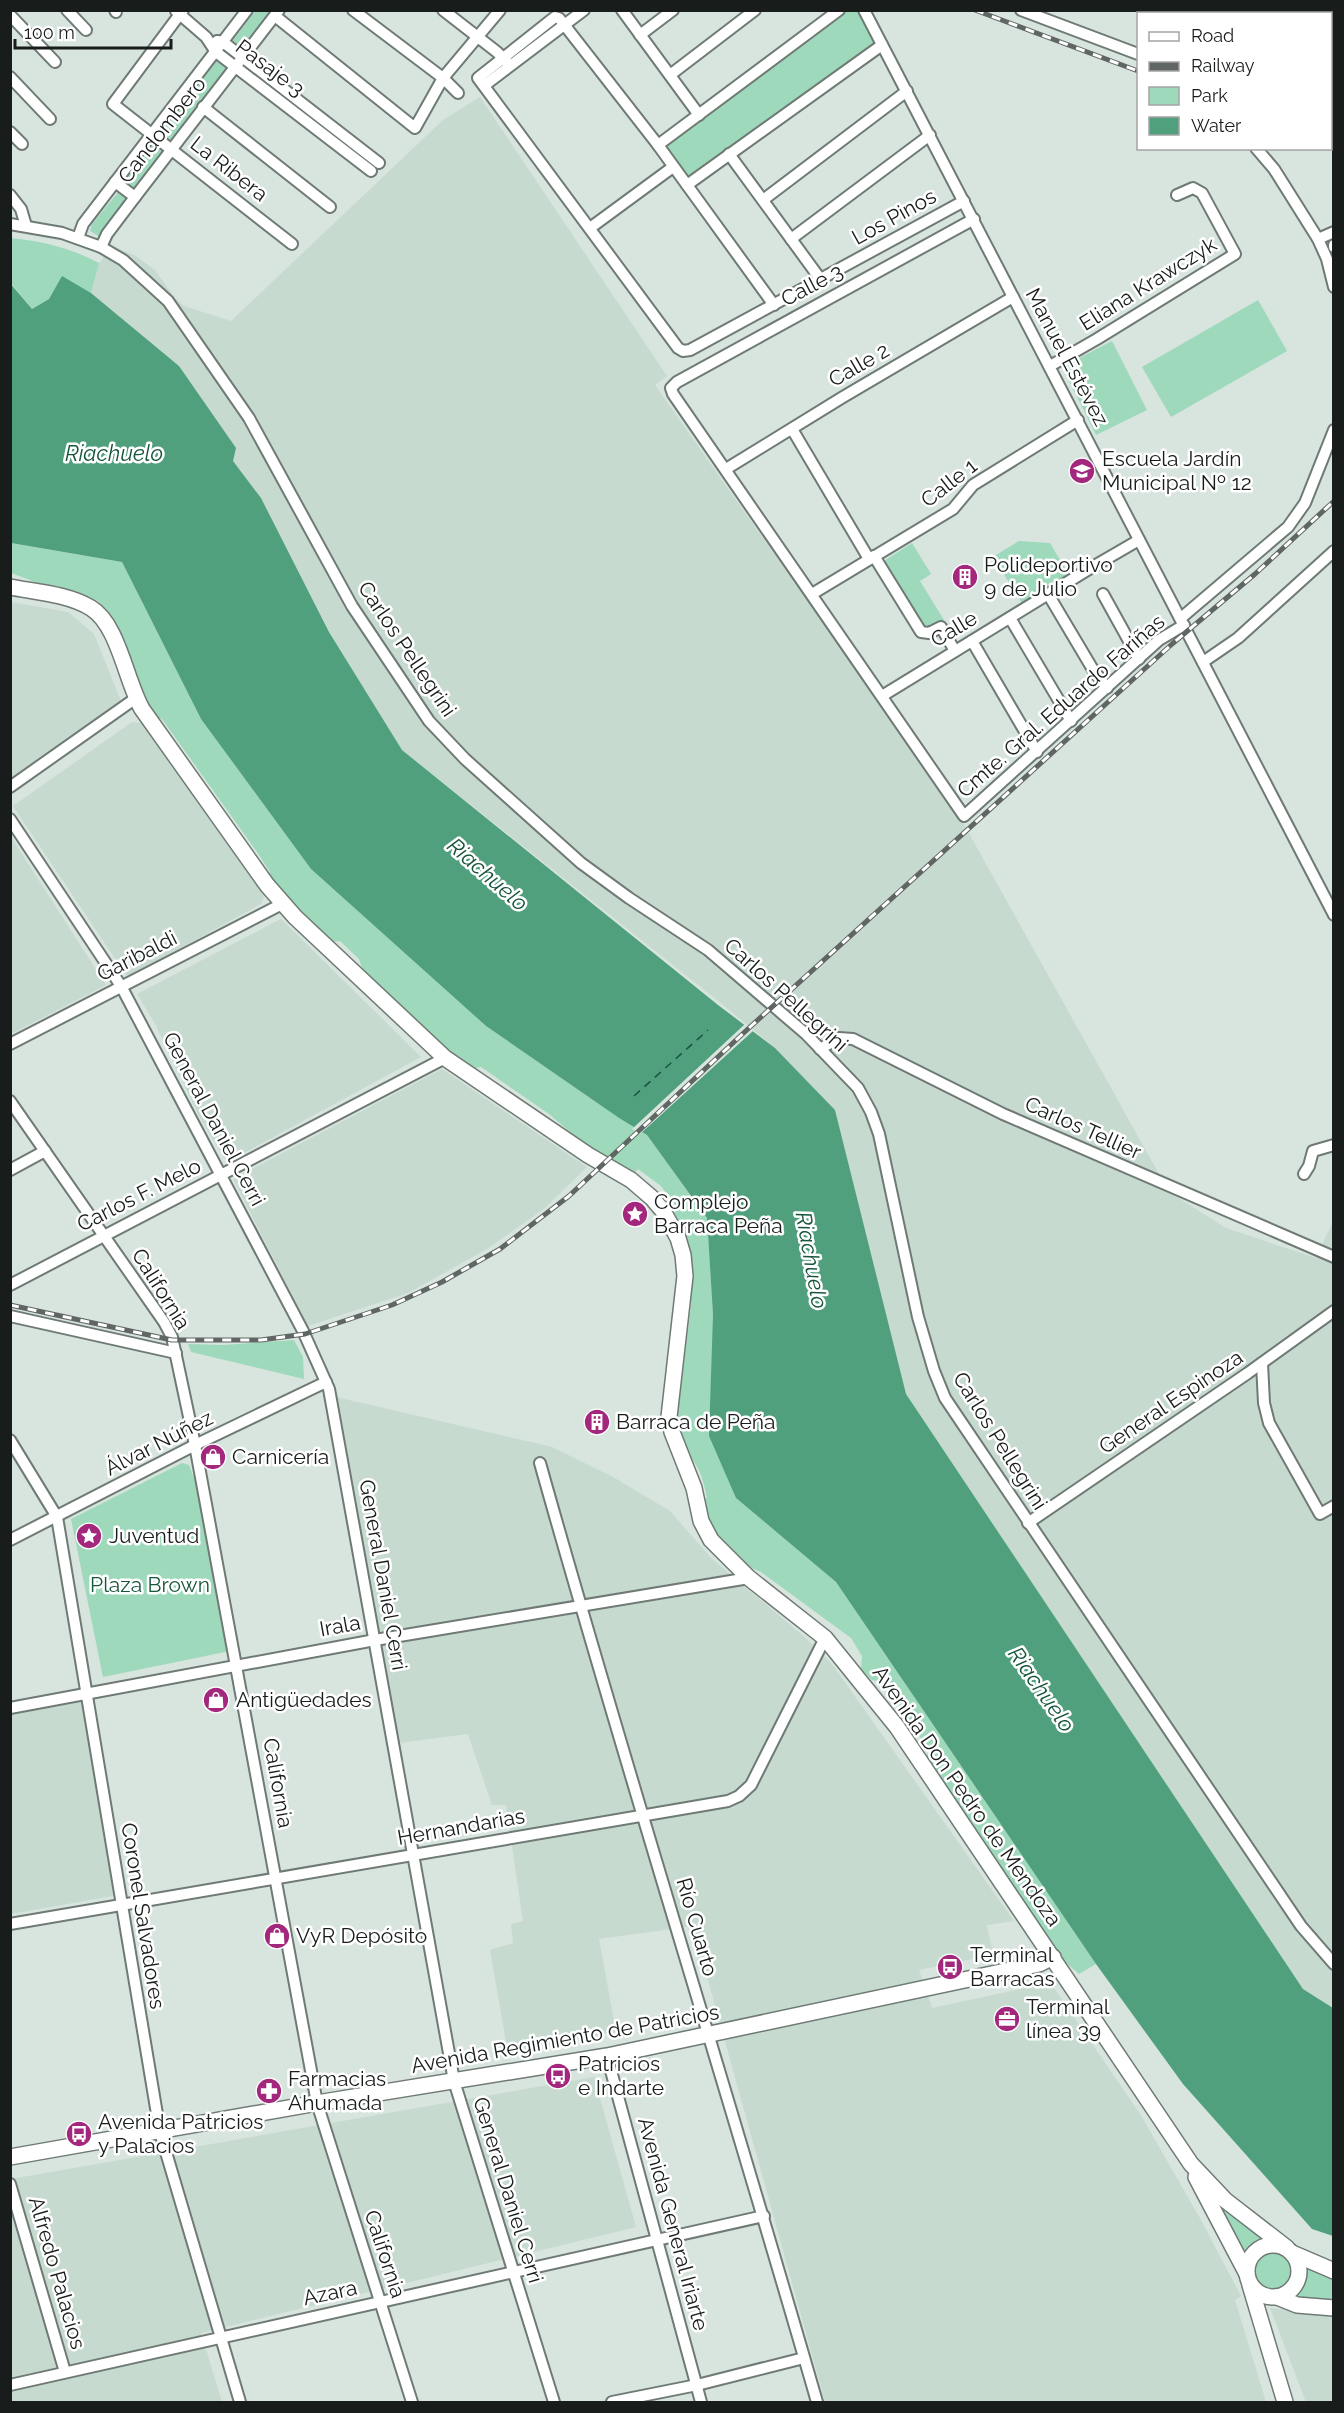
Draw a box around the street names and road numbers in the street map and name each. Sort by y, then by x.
street label: Pasaje 3 [231,34,310,102]
street label: Candombero [112,72,211,188]
street label: La Ribera [186,131,273,207]
street label: Los Pinos [847,183,940,250]
street label: Eliana Krawczyk [1075,231,1221,336]
street label: Calle 3 [777,258,847,311]
street label: Manuel Estévez [1021,284,1114,430]
street label: Calle 2 [824,337,894,392]
street label: Calle 1 [916,453,982,512]
street label: Carlos Pellegrini [353,576,462,721]
street label: Calle [926,605,981,652]
street label: Cmte. Gral. Eduardo Fariñas [952,609,1169,803]
street label: Garibaldi [93,925,181,986]
street label: Carlos Pellegrini [719,933,853,1057]
street label: General Daniel Cerri [158,1028,271,1210]
street label: Carlos Tellier [1021,1091,1146,1165]
street label: Carlos F. Melo [73,1153,205,1236]
street label: California [127,1244,196,1334]
street label: General Espinoza [1094,1344,1247,1459]
street label: Carlos Pellegrini [948,1367,1053,1514]
street label: Álvar Núñez [101,1405,217,1480]
street label: General Daniel Cerri [354,1478,413,1672]
street label: Irala [317,1610,362,1641]
street label: Avenida Don Pedro de Mendoza [868,1661,1067,1931]
street label: California [258,1736,299,1830]
street label: Hernandarias [395,1803,527,1850]
street label: Coronel Salvadores [116,1821,171,2011]
street label: Río Cuarto [672,1875,723,1979]
street label: Avenida Regimiento de Patricios [409,1999,721,2078]
street label: General Daniel Cerri [468,2094,549,2286]
street label: Avenida General Iriarte [633,2115,714,2333]
street label: Alfredo Palacios [24,2194,91,2352]
street label: California [360,2207,411,2301]
street label: Azara [301,2275,359,2310]

